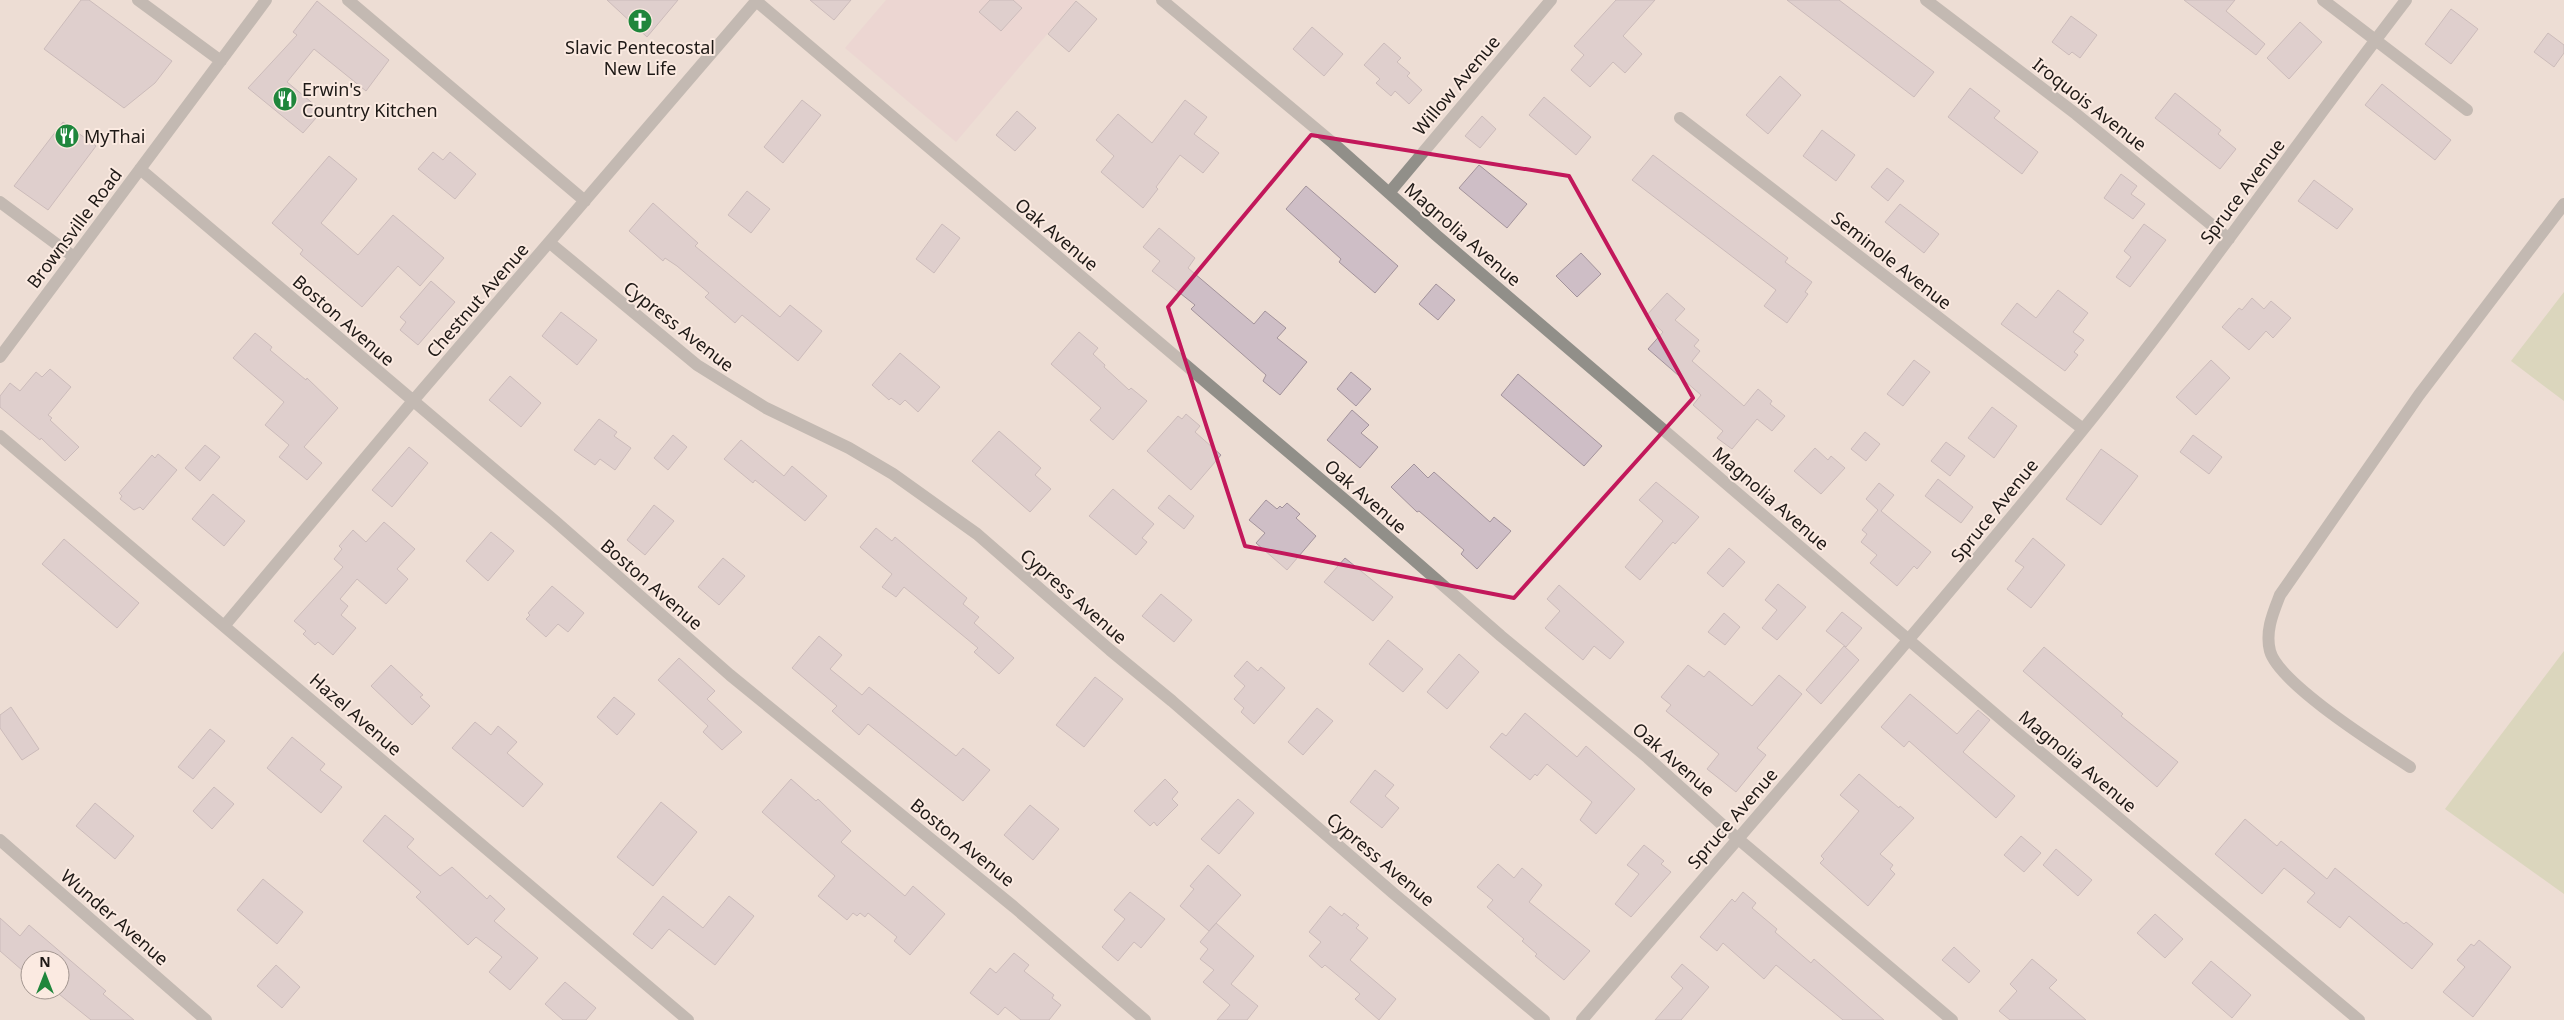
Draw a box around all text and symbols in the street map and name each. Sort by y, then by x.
church icon: Slavic Pentecostal New Life [627,8,653,34]
street label: Willow Avenue [1407,30,1505,140]
place label: Slavic Pentecostal New Life [565,35,715,80]
street label: Iroquois Avenue [2028,52,2152,156]
place label: Erwin's Country Kitchen [302,77,438,122]
restaurant icon: Erwin's Country Kitchen [272,86,298,112]
restaurant icon: MyThai [54,123,80,149]
place label: MyThai [84,124,145,148]
street label: Spruce Avenue [2194,133,2290,249]
street label: Brownsville Road [21,163,127,293]
street label: Magnolia Avenue [1400,177,1526,291]
street label: Oak Avenue [1010,192,1104,276]
street label: Seminole Avenue [1827,206,1957,314]
street label: Chestnut Avenue [421,238,533,362]
street label: Boston Avenue [288,269,400,371]
street label: Cypress Avenue [619,275,739,377]
street label: Magnolia Avenue [1708,441,1834,555]
street label: Spruce Avenue [1945,453,2043,567]
street label: Oak Avenue [1320,454,1412,538]
street label: Boston Avenue [596,533,708,635]
street label: Cypress Avenue [1016,543,1132,649]
street label: Hazel Avenue [305,667,407,761]
street label: Magnolia Avenue [2014,705,2142,817]
street label: Oak Avenue [1628,717,1720,801]
street label: Spruce Avenue [1682,763,1782,873]
street label: Boston Avenue [906,793,1020,891]
street label: Cypress Avenue [1322,807,1440,911]
street label: Wunder Avenue [56,864,174,970]
north arrow [20,950,70,1000]
text: N [39,952,51,971]

